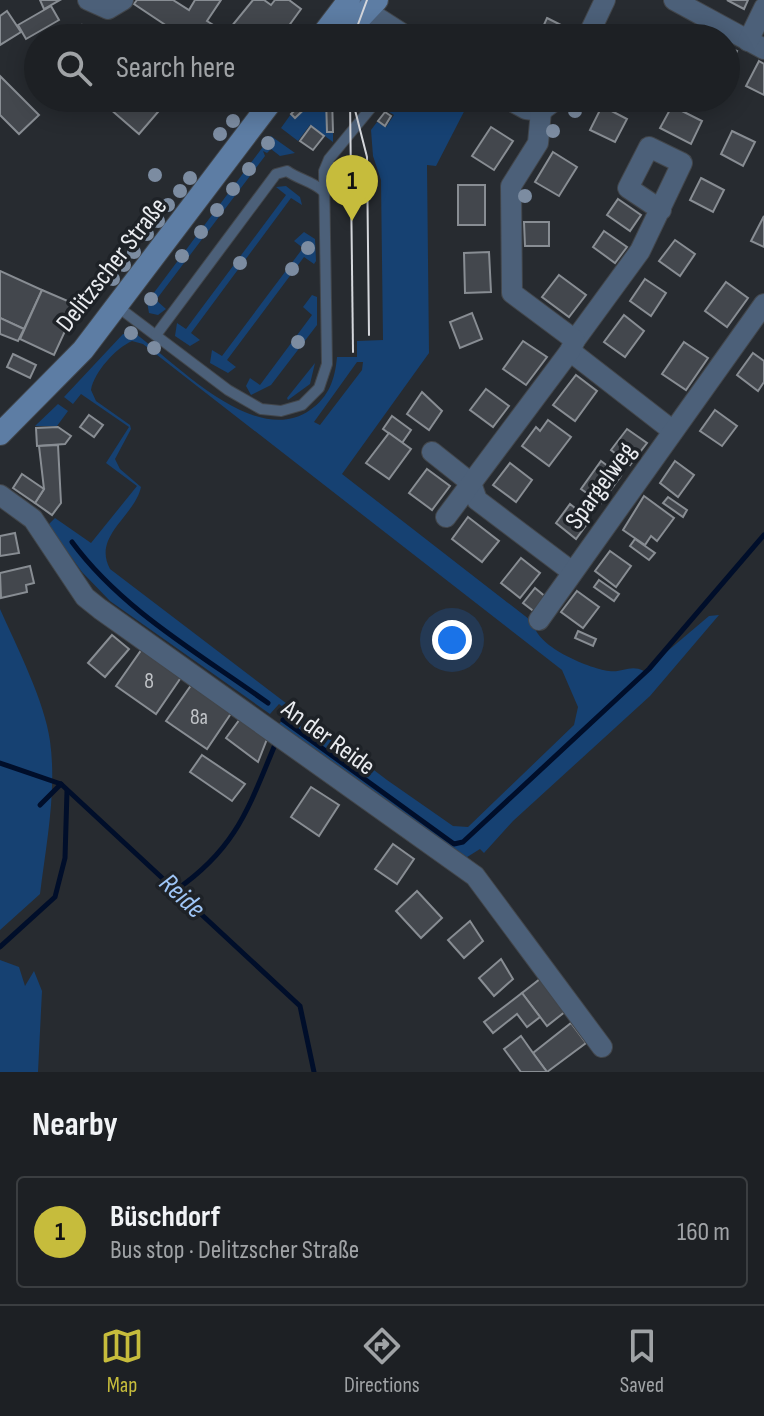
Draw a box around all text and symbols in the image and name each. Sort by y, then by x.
search box [24,24,740,112]
icon: search [52,46,96,90]
text: Search here [116,50,235,86]
pin: 1 [326,155,378,221]
street label: Delitzscher Straße [50,192,174,338]
street label: Spargelweg [559,437,643,535]
your location [432,620,472,660]
house number: 8 [144,668,154,695]
street label: An der Reide [274,693,381,782]
house number: 8a [190,704,208,731]
water label: Reide [152,867,212,925]
text: Nearby [32,1104,118,1145]
text: Büschdorf [110,1199,220,1235]
text: 1 [55,1217,65,1248]
text: 160 m [677,1217,730,1248]
text: Bus stop · Delitzscher Straße [110,1235,359,1266]
tab: Map [100,1324,144,1399]
tab: Directions [344,1324,420,1399]
tab: Saved [620,1324,664,1399]

